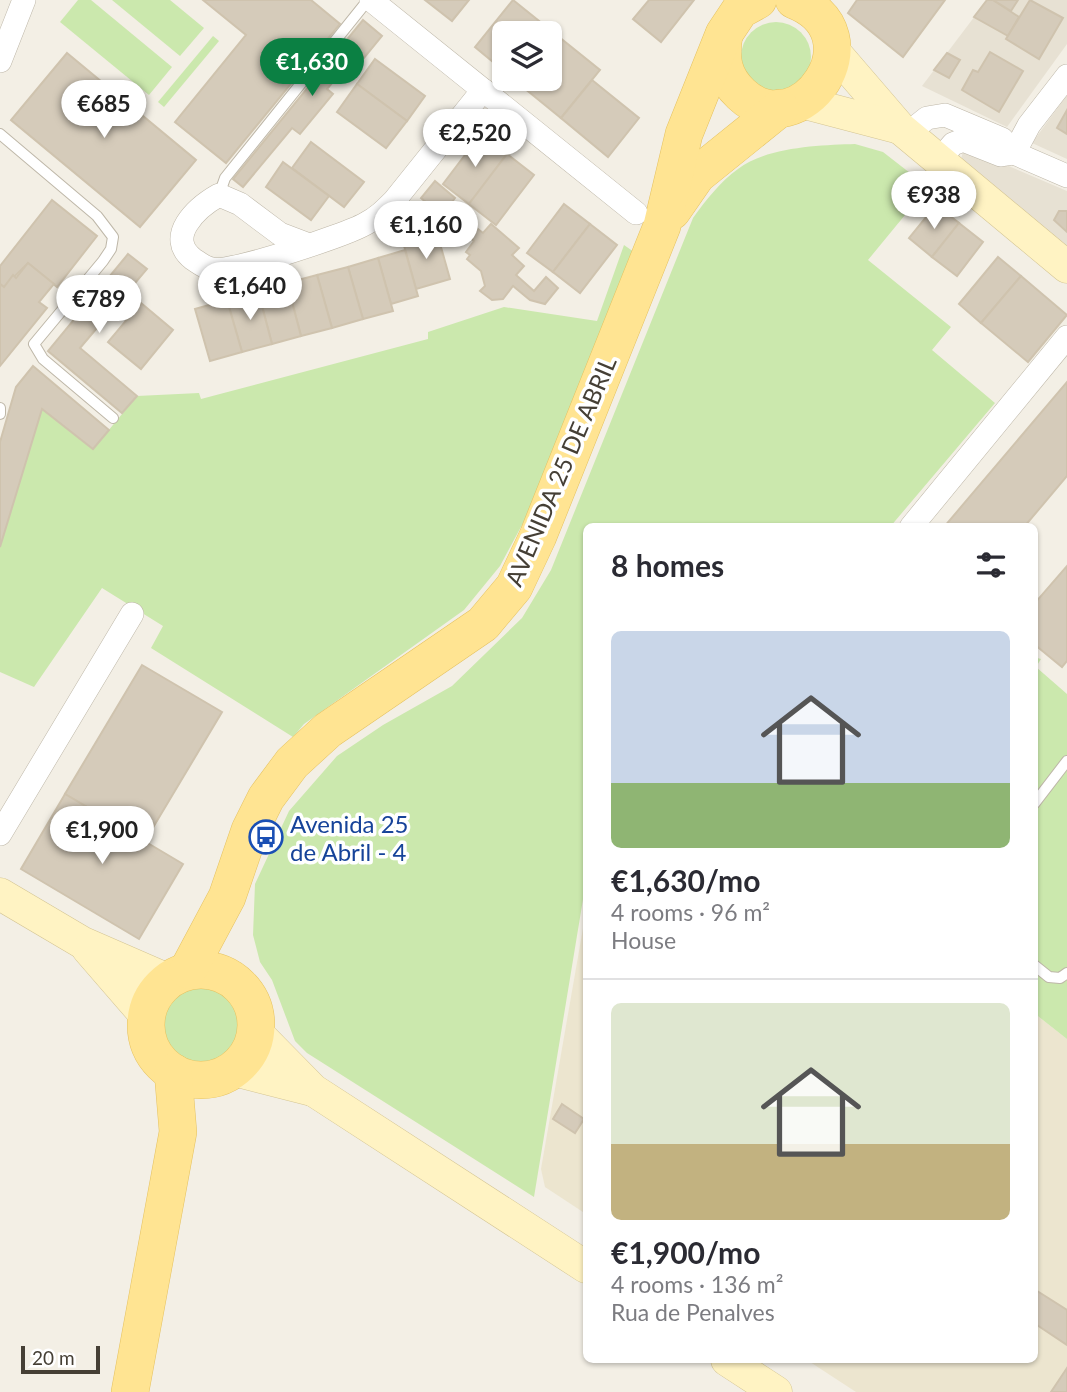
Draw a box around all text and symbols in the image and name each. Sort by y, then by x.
map controls [492,21,562,91]
button: layers [492,21,562,91]
pin: €1,630 [255,38,369,98]
text: €1,630 [276,47,348,75]
pin: €685 [63,80,145,140]
text: €685 [77,89,131,117]
pin: €2,520 [418,110,532,169]
text: €2,520 [439,118,511,146]
pin: €938 [893,172,975,231]
text: €938 [907,180,961,208]
pin: €1,160 [369,202,483,261]
text: €1,160 [390,210,462,238]
pin: €1,640 [193,262,307,322]
text: €1,640 [214,271,286,299]
pin: €789 [58,276,140,335]
text: €789 [72,284,126,312]
street label: AVENIDA 25 DE ABRIL [498,352,622,590]
icon: filters [972,546,1010,584]
text: 8 homes [611,547,724,583]
icon: home [748,677,874,803]
pin: €1,900 [45,806,159,866]
place label: Avenida 25 de Abril - 4 [290,809,409,866]
text: €1,900 [66,815,138,843]
bus stop icon: Avenida 25 de Abril - 4 [247,818,285,856]
text: €1,630/mo [611,862,760,898]
text: 4 rooms · 96 m² [611,898,770,926]
text: House [611,926,676,954]
icon: home [748,1049,874,1175]
text: €1,900/mo [611,1234,760,1270]
text: 4 rooms · 136 m² [611,1270,783,1298]
text: Rua de Penalves [611,1298,775,1326]
scale bar [21,1343,100,1375]
text: 20 m [32,1346,75,1369]

